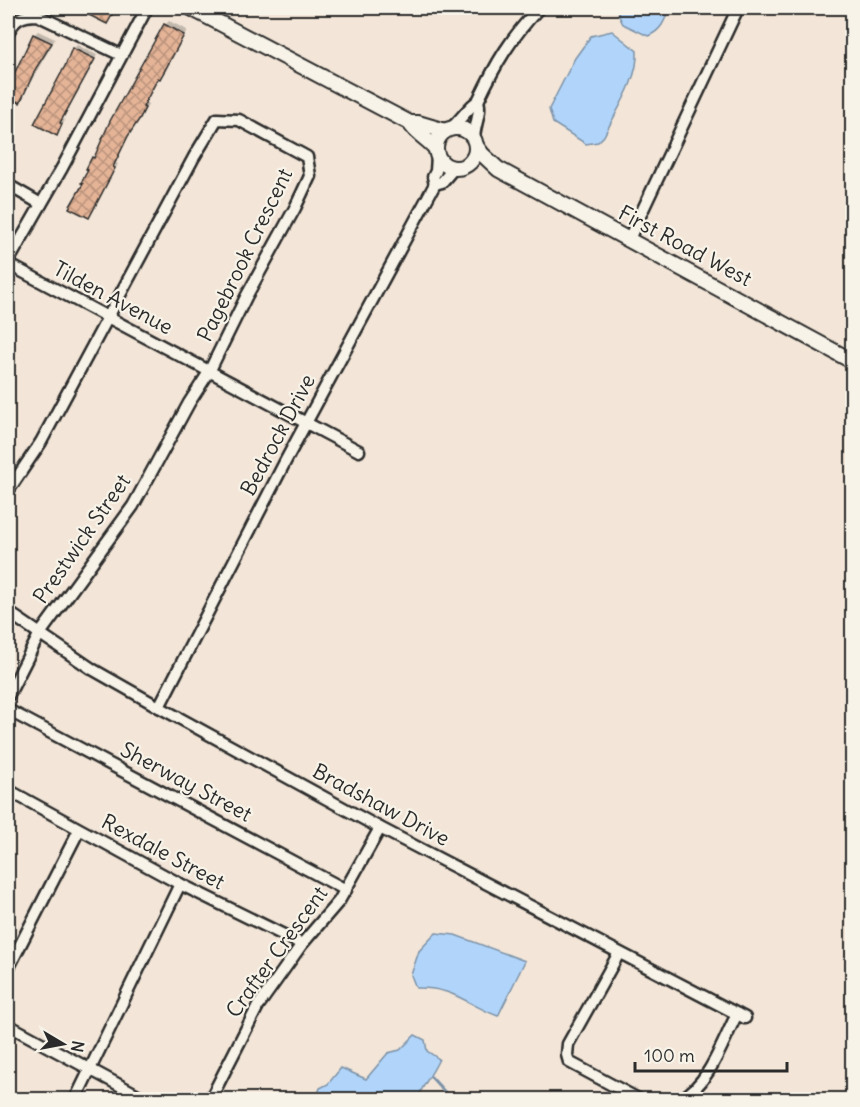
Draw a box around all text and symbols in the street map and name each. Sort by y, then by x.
street label: Pagebrook Crescent [191,164,298,346]
street label: First Road West [614,199,757,292]
street label: Tilden Avenue [49,255,178,340]
street label: Bedrock Drive [234,369,321,500]
street label: Prestwick Street [27,469,136,609]
street label: Sherway Street [116,736,257,828]
street label: Bradshaw Drive [308,757,454,852]
street label: Rexdale Street [97,808,229,895]
street label: Crafter Crescent [220,881,333,1023]
north arrow [33,1014,93,1074]
scale bar [635,1035,786,1073]
text: N [67,1039,89,1054]
text: 100 m [644,1044,695,1067]

